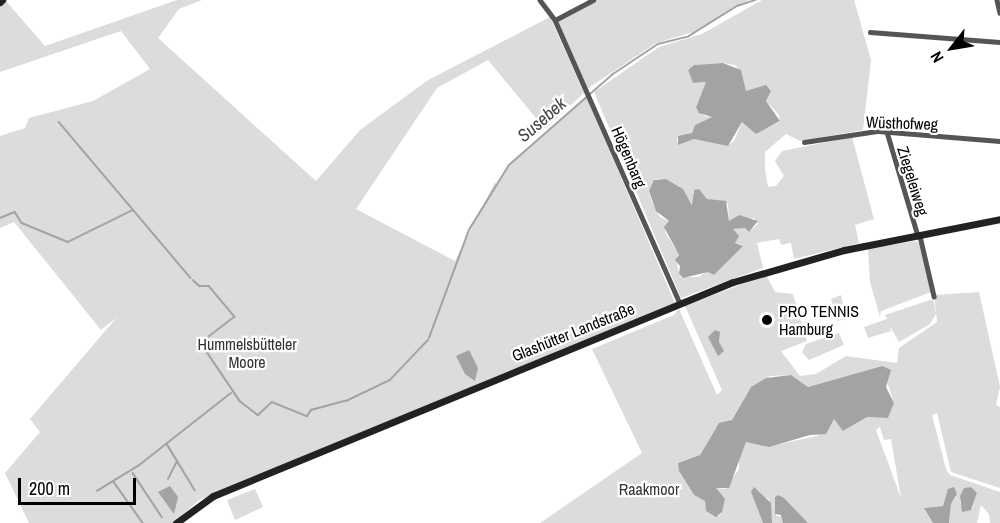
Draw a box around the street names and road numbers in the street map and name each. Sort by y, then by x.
street label: Wüsthofweg [866,112,938,134]
street label: Högenbarg [607,123,651,191]
street label: Ziegeleiweg [893,144,933,218]
street label: Glashütter Landstraße [509,299,637,365]

